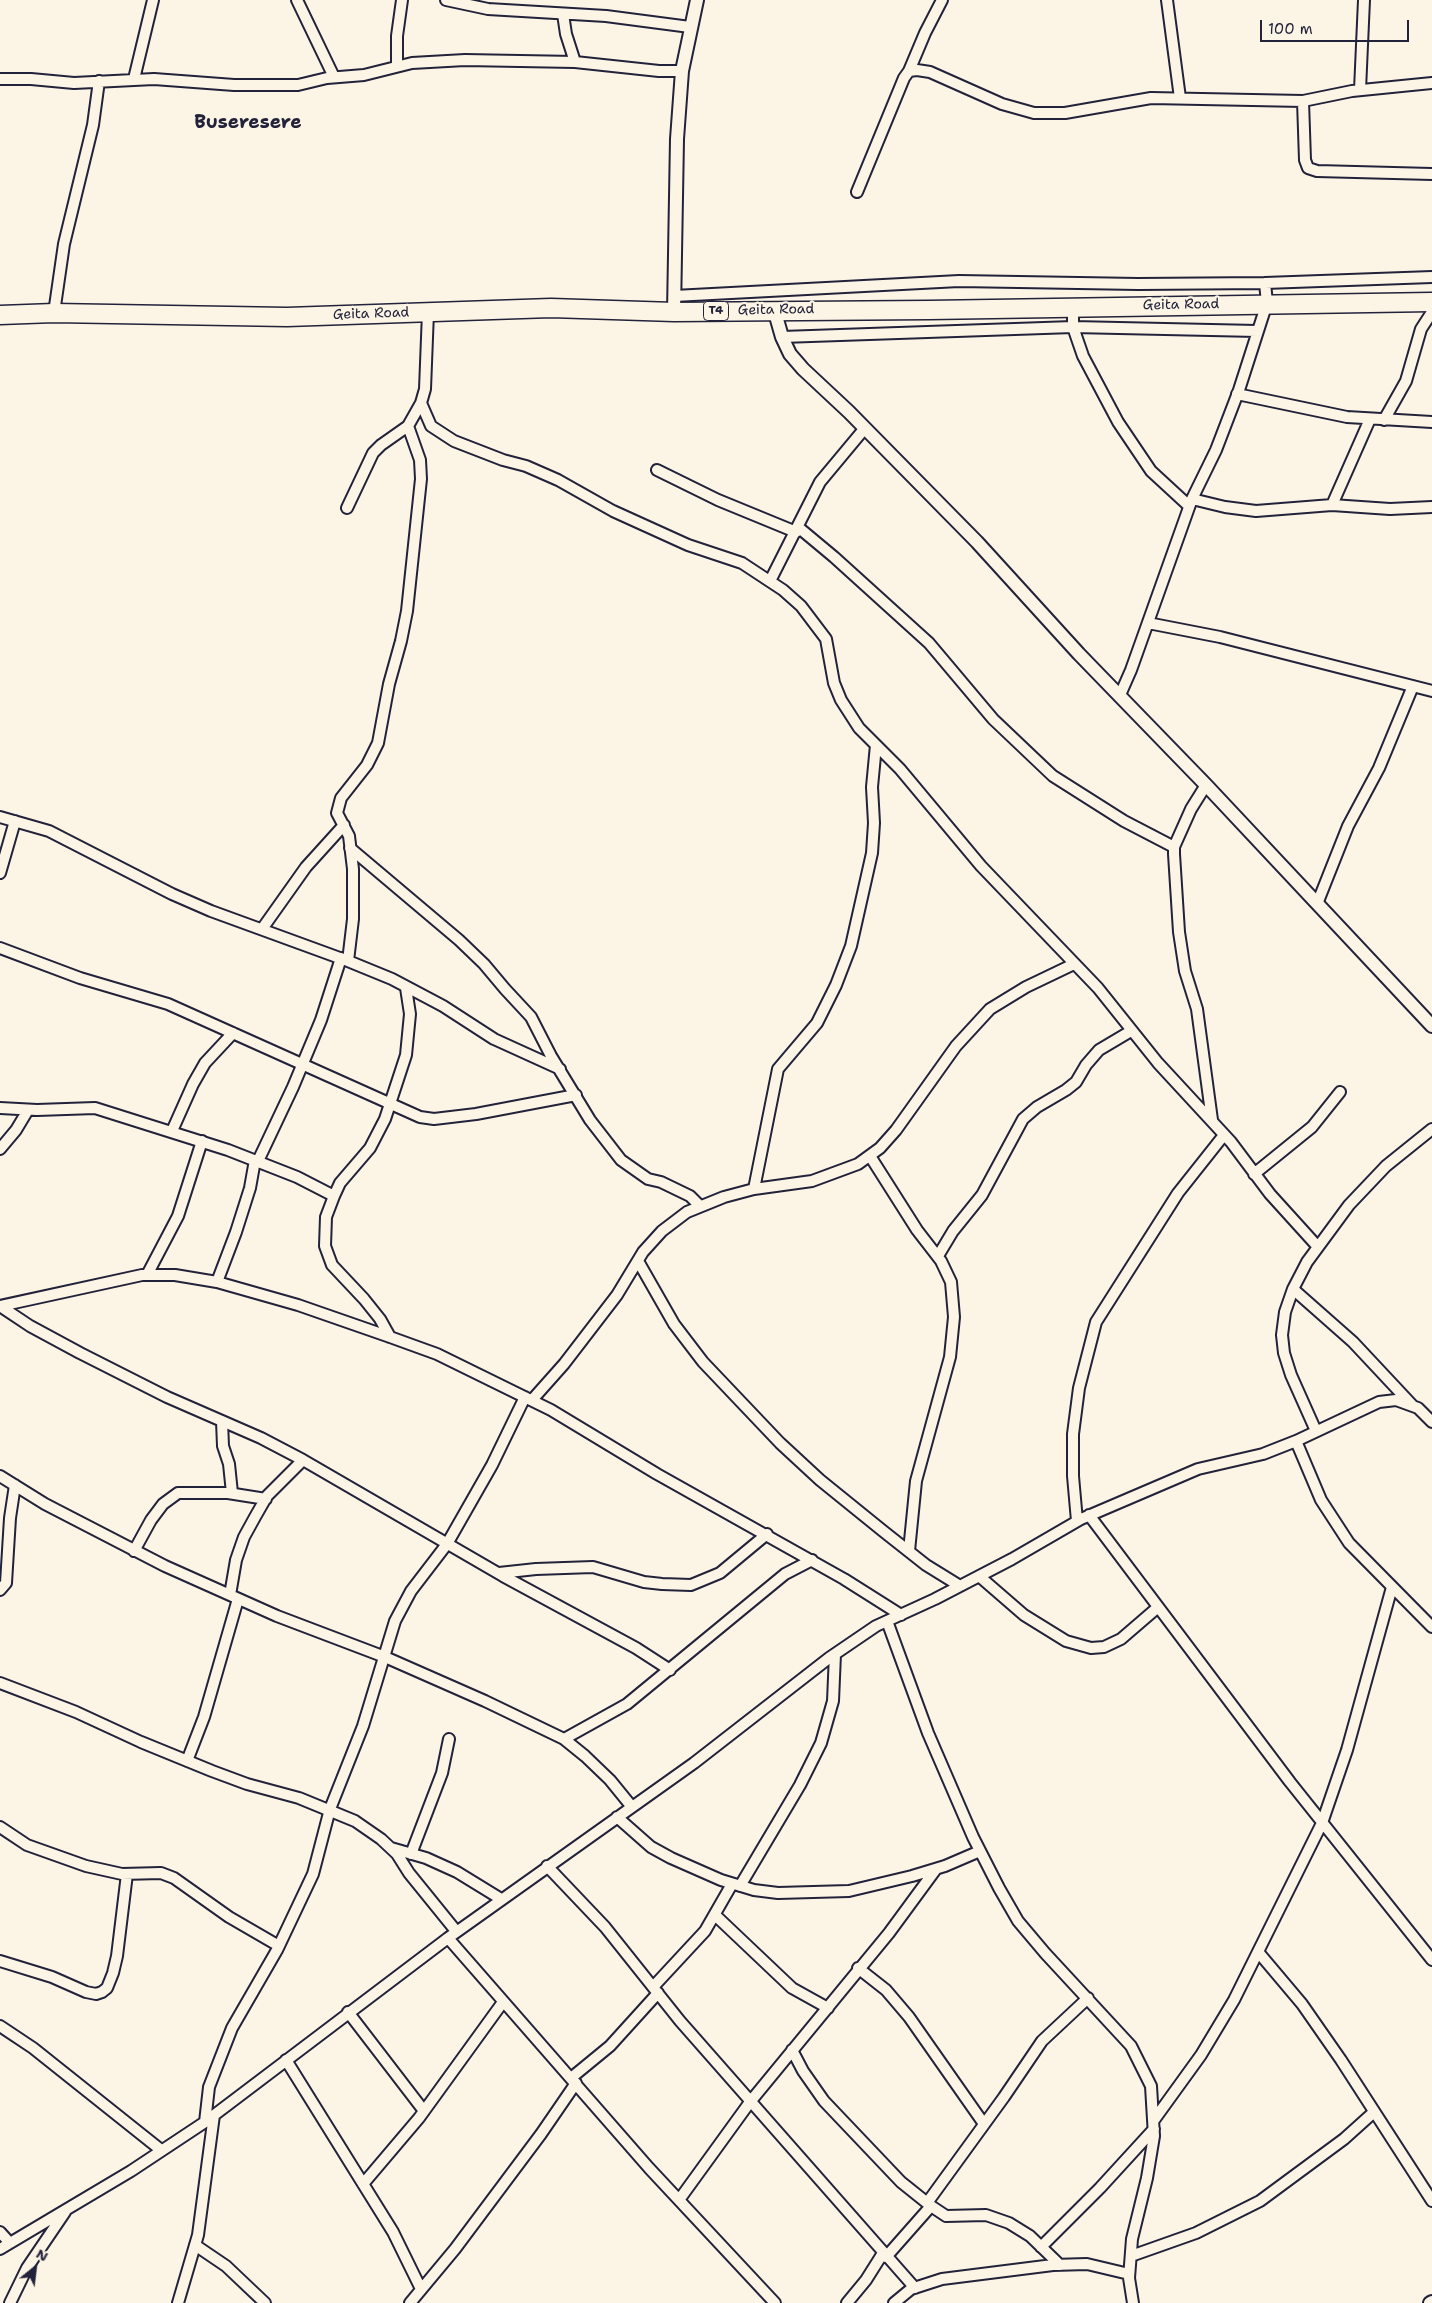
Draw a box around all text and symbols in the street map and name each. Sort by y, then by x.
scale bar [1262,10,1411,42]
text: 100 m [1268,19,1313,39]
district label: Buseresere [194,112,302,134]
street label: Geita Road [1143,296,1219,314]
street label: Geita Road [738,301,814,319]
road number: T4 [704,302,728,321]
street label: Geita Road [332,304,410,324]
north arrow [10,2243,60,2293]
text: N [33,2244,51,2265]

